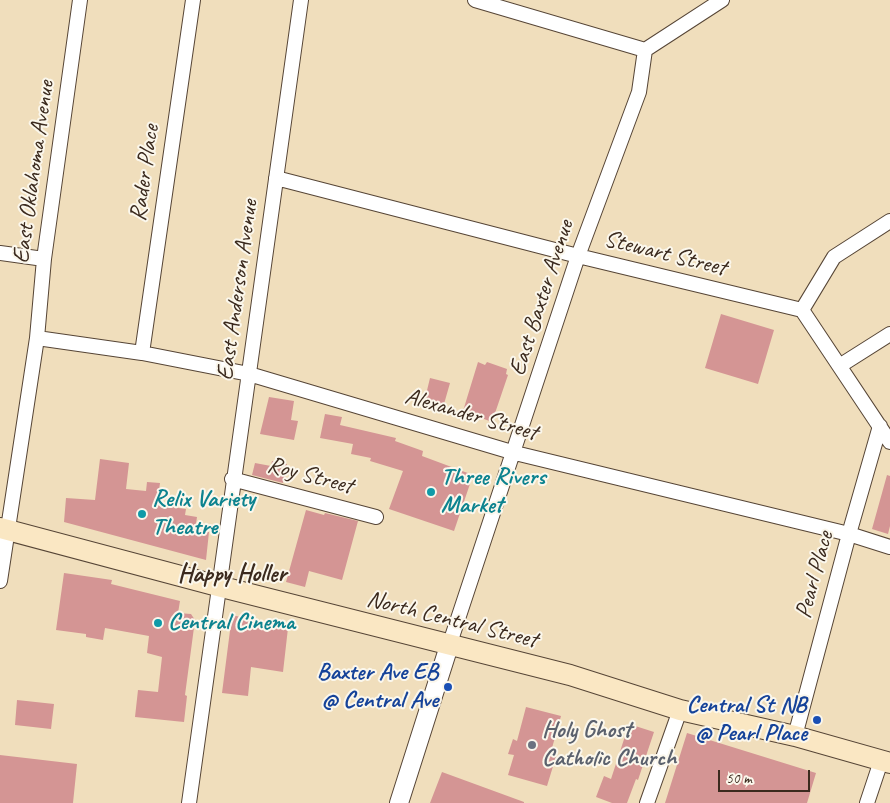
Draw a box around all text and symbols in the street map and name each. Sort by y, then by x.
street label: East Oklahoma Avenue [7,79,61,265]
street label: Rader Place [124,123,166,223]
street label: East Anderson Avenue [211,198,265,382]
street label: East Baxter Avenue [503,217,581,379]
street label: Stewart Street [601,225,729,283]
street label: Alexander Street [401,382,541,448]
street label: Roy Street [264,451,356,501]
place label: Three Rivers Market [441,464,545,520]
place label: Relix Variety Theatre [152,486,255,542]
marker: Three Rivers Market [425,486,437,498]
marker: Relix Variety Theatre [136,508,148,520]
street label: Pearl Place [790,528,840,622]
district label: Happy Holler [178,559,286,589]
street label: North Central Street [364,585,540,655]
place label: Central Cinema [168,609,295,637]
marker: Central Cinema [152,617,164,629]
place label: Baxter Ave EB @ Central Ave [317,659,438,715]
marker: Baxter Ave EB @ Central Ave [442,681,454,693]
place label: Central St NB @ Pearl Place [687,692,807,748]
marker: Central St NB @ Pearl Place [811,714,823,726]
place label: Holy Ghost Catholic Church [542,717,676,773]
marker: Holy Ghost Catholic Church [526,739,538,751]
scale bar [720,760,812,792]
text: 50 m [726,769,752,788]

